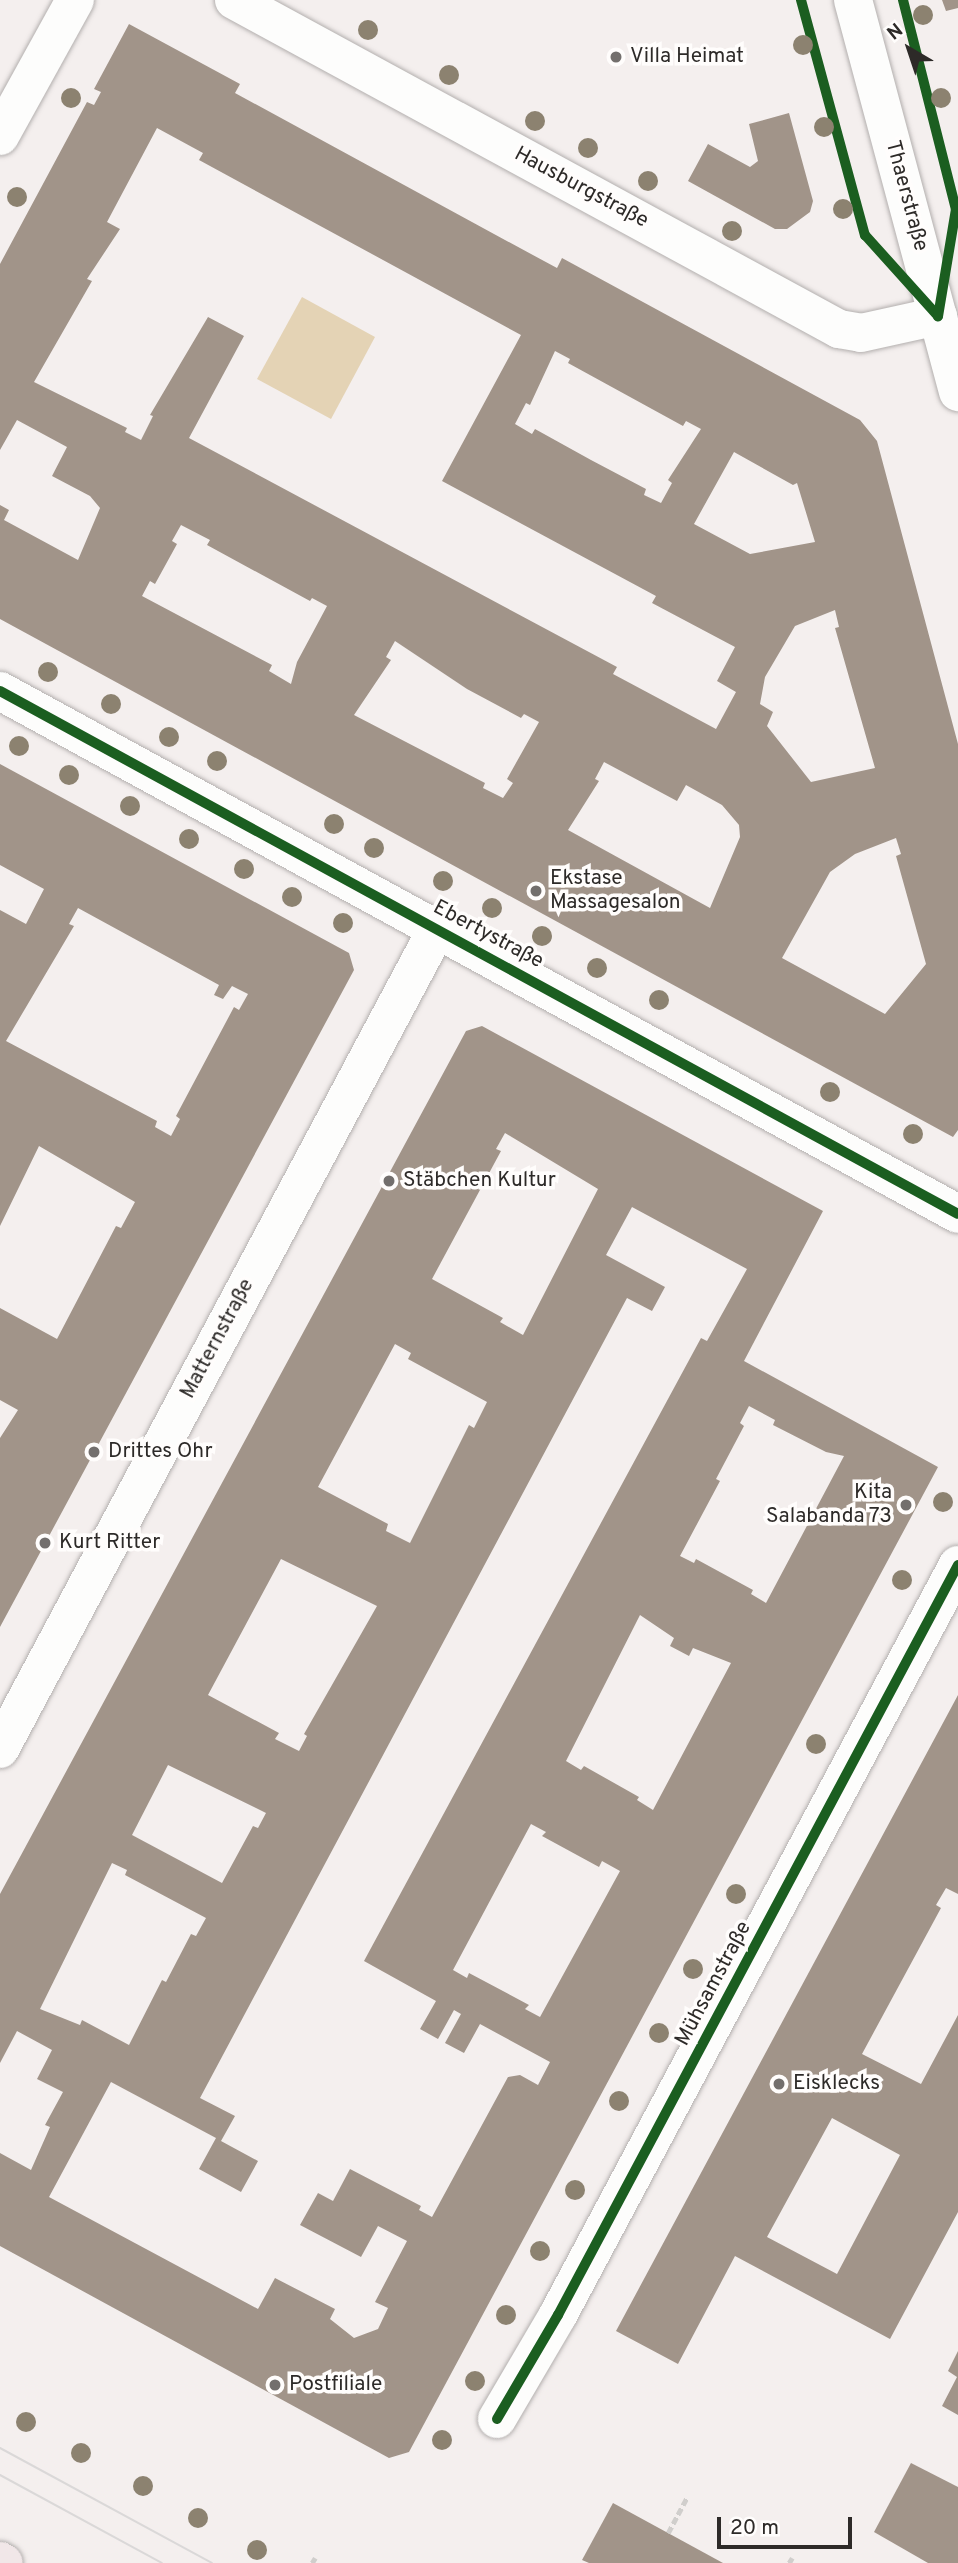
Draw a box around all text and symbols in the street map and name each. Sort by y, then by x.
north arrow [874,14,944,84]
text: N [883,19,909,46]
place label: Villa Heimat [630,44,744,70]
marker: Villa Heimat [608,49,624,65]
street label: Thaerstraße [879,138,933,254]
street label: Hausburgstraße [510,142,652,234]
place label: Ekstase Massagesalon [550,866,681,916]
marker: Ekstase Massagesalon [528,883,544,899]
street label: Ebertystraße [428,895,548,975]
place label: Stäbchen Kultur [403,1168,556,1194]
marker: Stäbchen Kultur [381,1173,397,1189]
street label: Matternstraße [176,1275,260,1403]
place label: Drittes Ohr [108,1439,213,1465]
marker: Drittes Ohr [86,1444,102,1460]
place label: Kita Salabanda 73 [765,1480,892,1530]
marker: Kita Salabanda 73 [898,1497,914,1513]
place label: Kurt Ritter [59,1530,160,1556]
marker: Kurt Ritter [37,1535,53,1551]
street label: Mühsamstraße [671,1917,757,2051]
place label: Eisklecks [793,2071,880,2097]
marker: Eisklecks [771,2076,787,2092]
place label: Postfiliale [289,2372,382,2398]
marker: Postfiliale [267,2377,283,2393]
scale bar [720,2504,855,2548]
text: 20 m [730,2515,779,2542]

